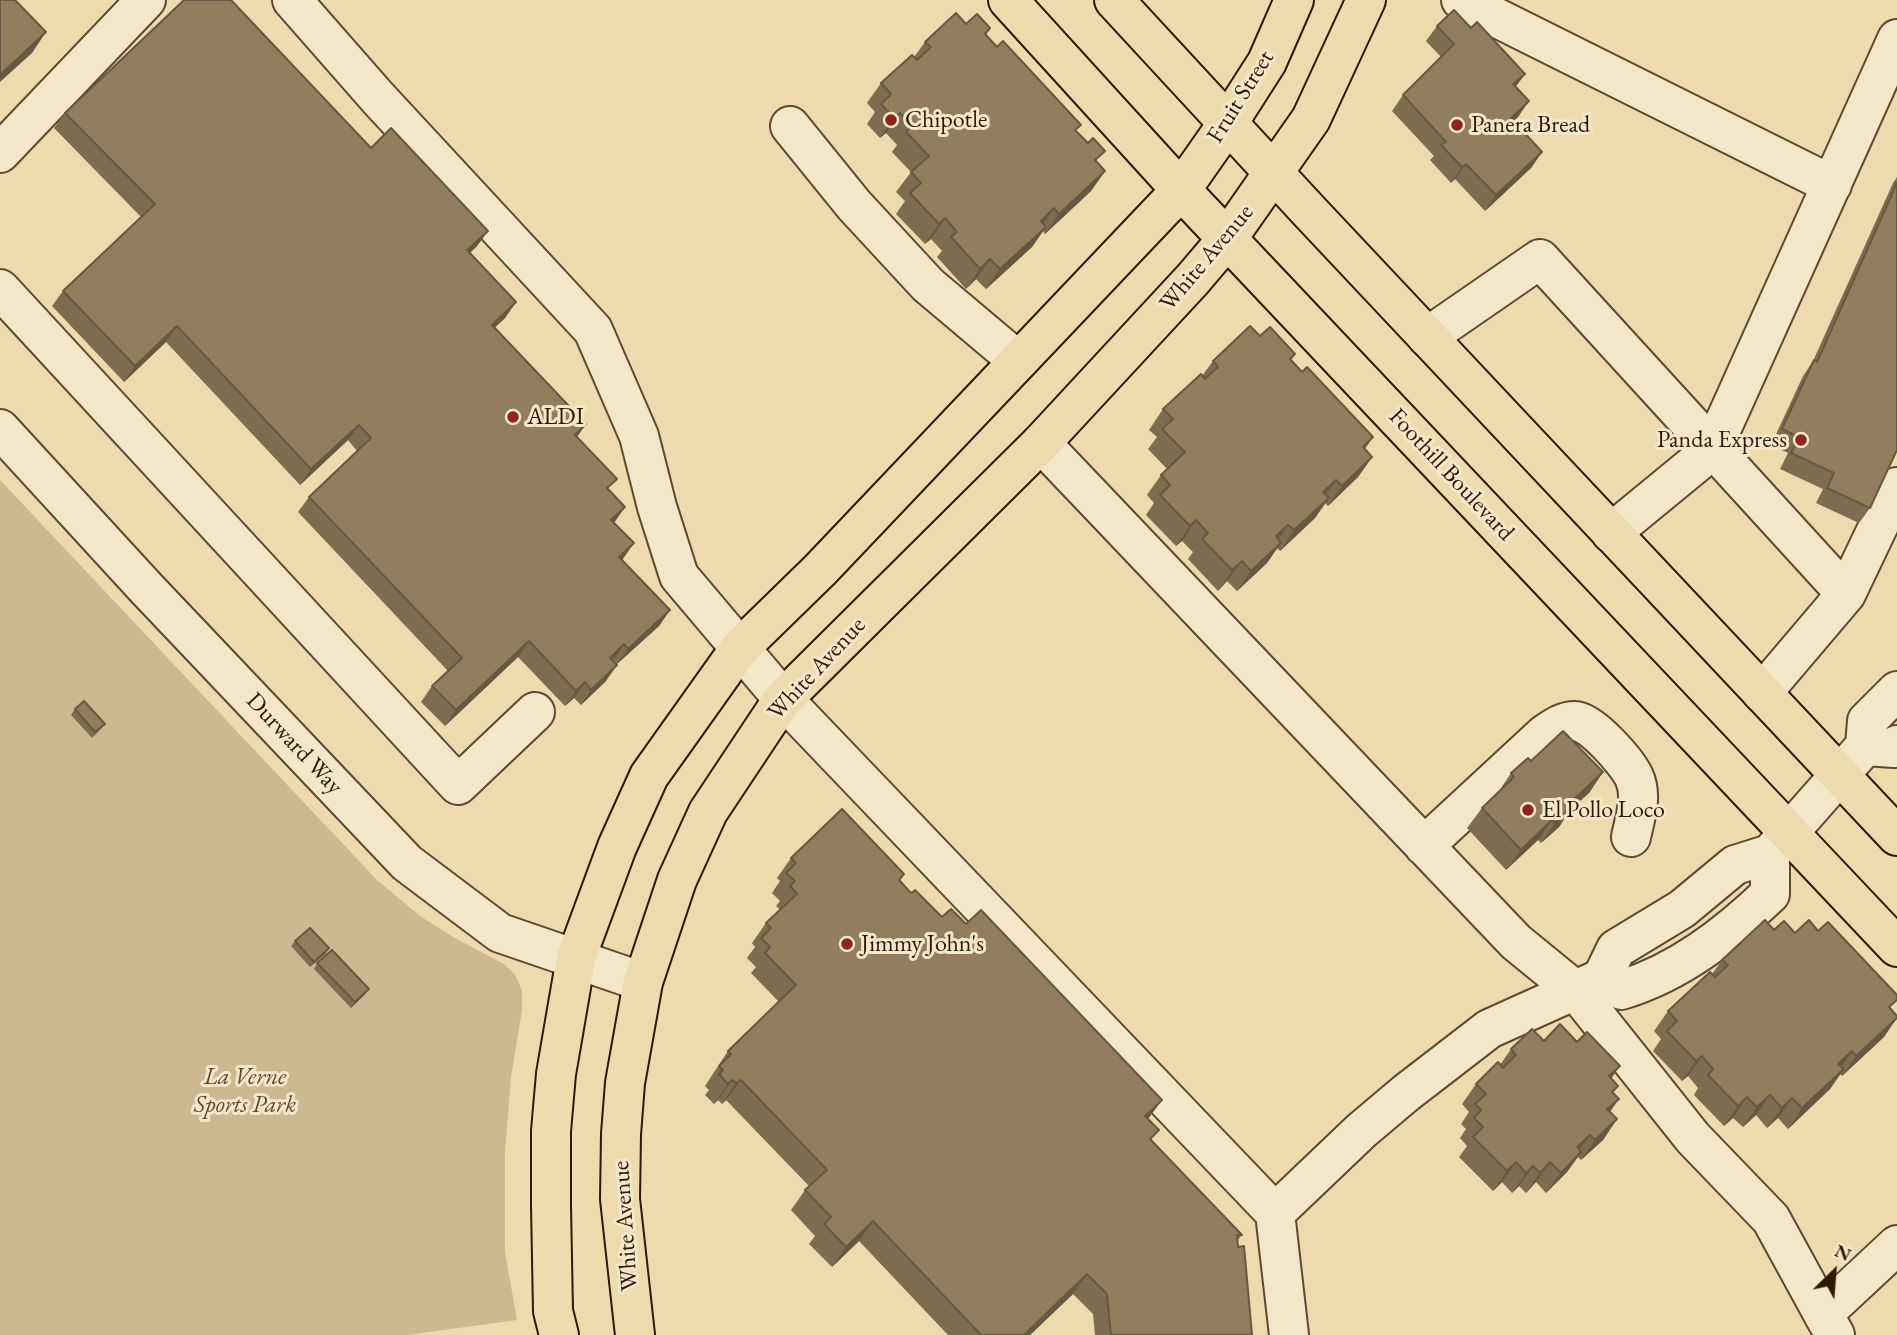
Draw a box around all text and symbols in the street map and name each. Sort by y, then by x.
street label: Fruit Street [1201,45,1281,149]
place label: Chipotle [905,106,987,134]
place label: Panera Bread [1471,111,1590,139]
marker: Chipotle [883,112,899,128]
marker: Panera Bread [1449,117,1465,133]
street label: White Avenue [1154,199,1260,317]
place label: ALDI [527,403,584,431]
street label: Foothill Boulevard [1382,403,1520,547]
marker: ALDI [505,409,521,425]
place label: Panda Express [1657,426,1787,454]
marker: Panda Express [1793,432,1809,448]
street label: White Avenue [762,611,872,727]
street label: Durward Way [240,687,348,801]
place label: El Pollo Loco [1542,796,1665,824]
marker: El Pollo Loco [1520,802,1536,818]
place label: Jimmy John's [861,930,984,958]
marker: Jimmy John's [839,936,855,952]
park label: La Verne Sports Park [194,1063,296,1119]
street label: White Avenue [607,1160,645,1292]
north arrow [1799,1237,1869,1307]
text: N [1831,1238,1855,1267]

